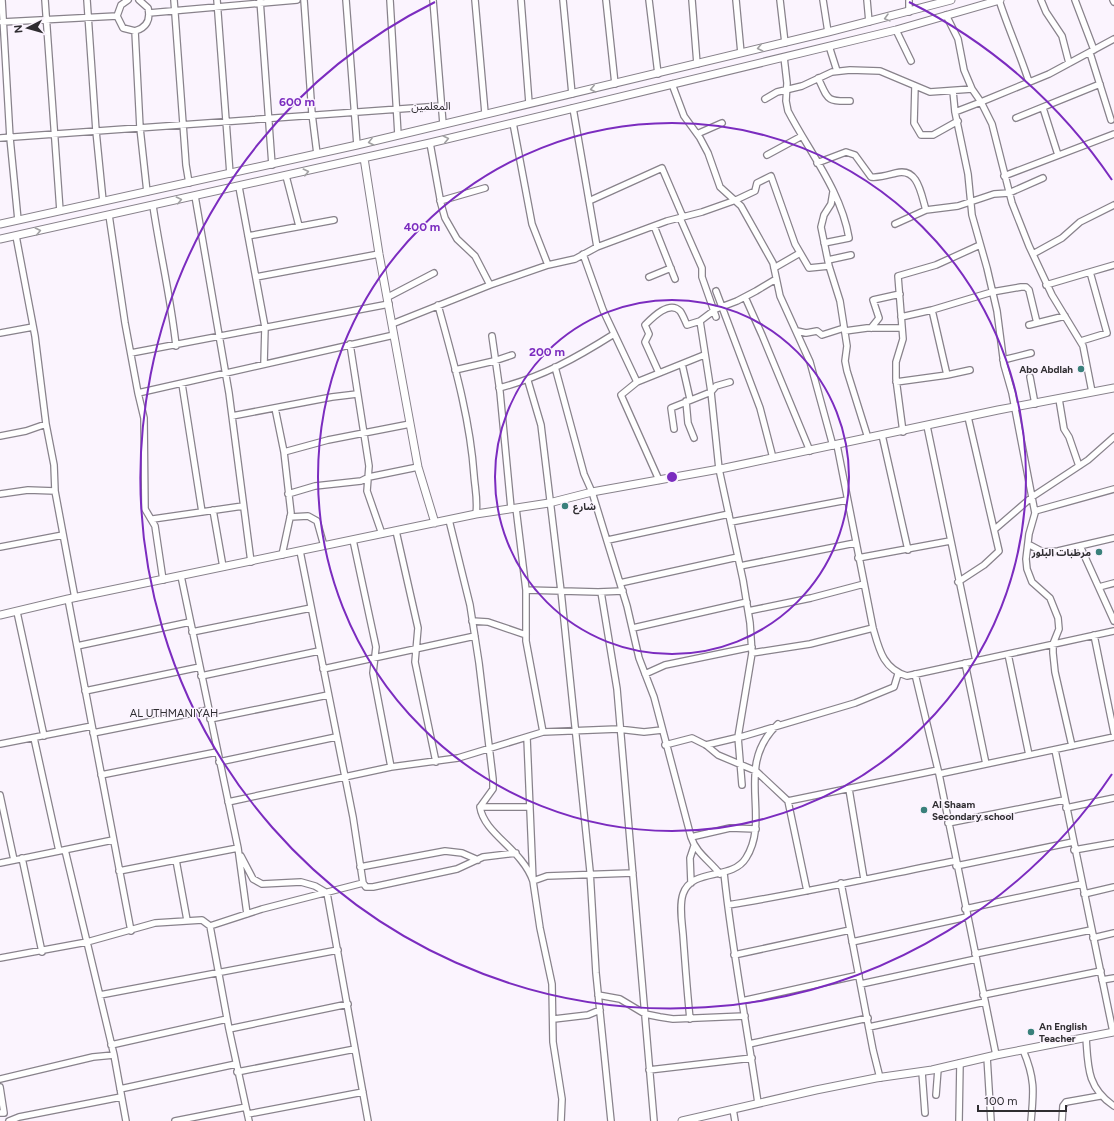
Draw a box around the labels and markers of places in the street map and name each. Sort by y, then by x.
place label: Abo Abdlah [1019,363,1073,376]
marker: Abo Abdlah [1076,364,1086,374]
centre of rings [665,470,679,484]
place label: شارع [573,500,596,515]
marker: شارع [560,501,570,511]
place label: مرطبات البلور [1031,546,1091,559]
marker: مرطبات البلور [1094,547,1104,557]
place label: Al Shaam Secondary school [932,798,1014,823]
marker: Al Shaam Secondary school [919,805,929,815]
place label: An English Teacher [1039,1020,1088,1045]
marker: An English Teacher [1026,1027,1036,1037]

